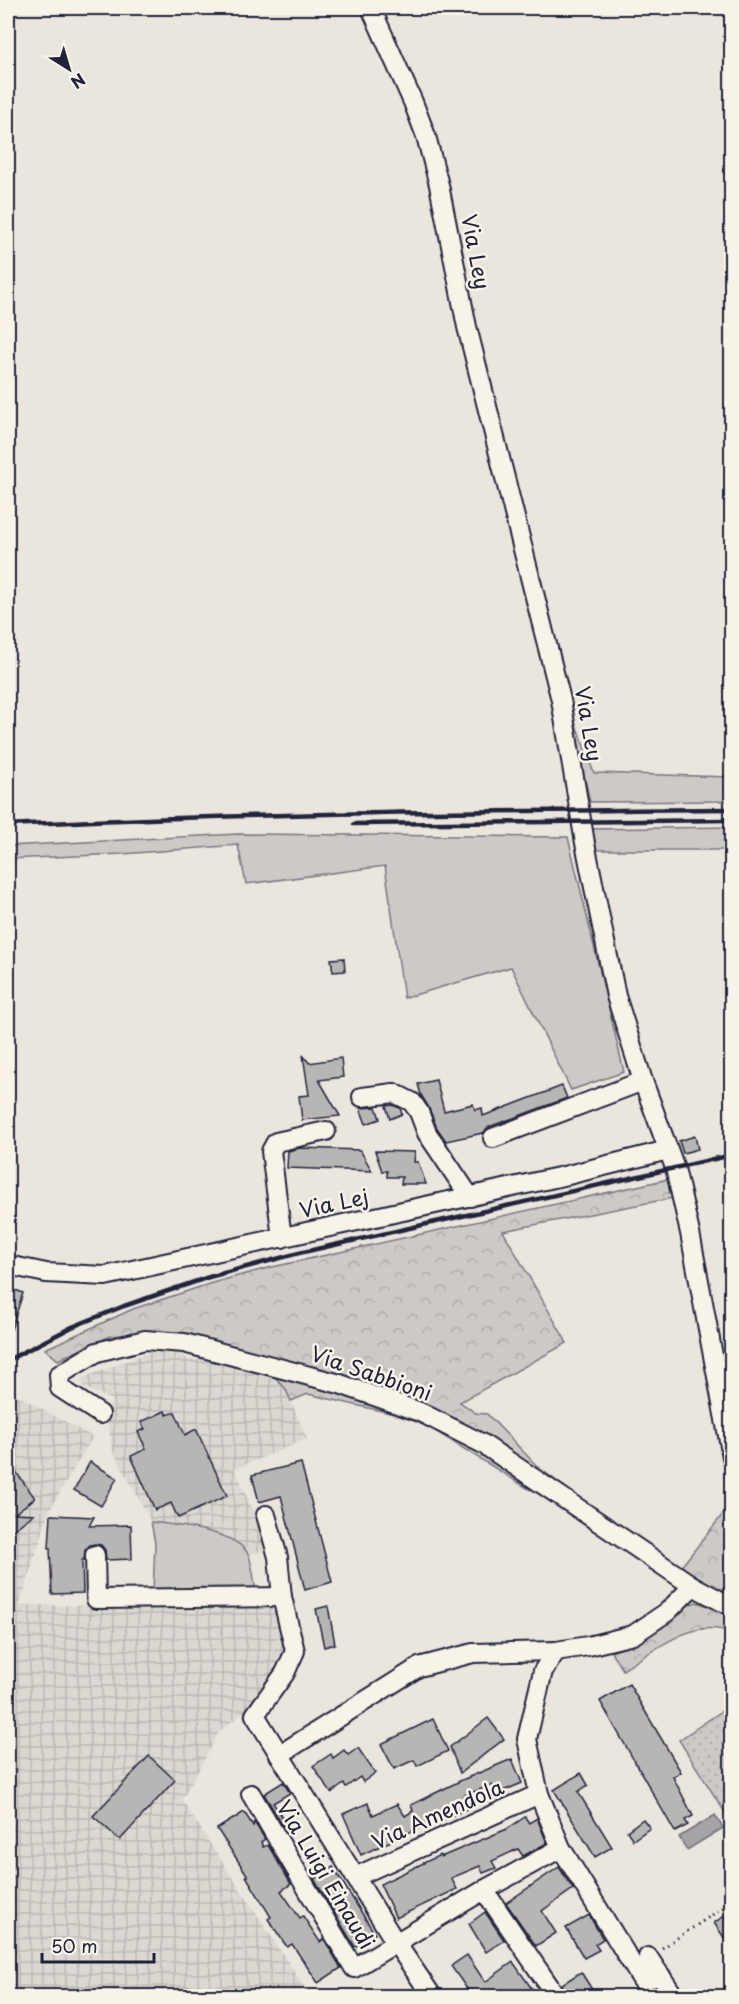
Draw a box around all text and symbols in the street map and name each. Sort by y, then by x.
north arrow [39,39,99,99]
text: N [66,68,91,95]
street label: Via Ley [454,211,500,292]
street label: Via Ley [568,683,612,764]
street label: Via Lej [296,1179,371,1225]
street label: Via Sabbioni [307,1336,437,1408]
street label: Via Amendola [366,1770,508,1857]
street label: Via Luigi Einaudi [270,1793,384,1954]
scale bar [42,1926,154,1964]
text: 50 m [51,1932,98,1959]

